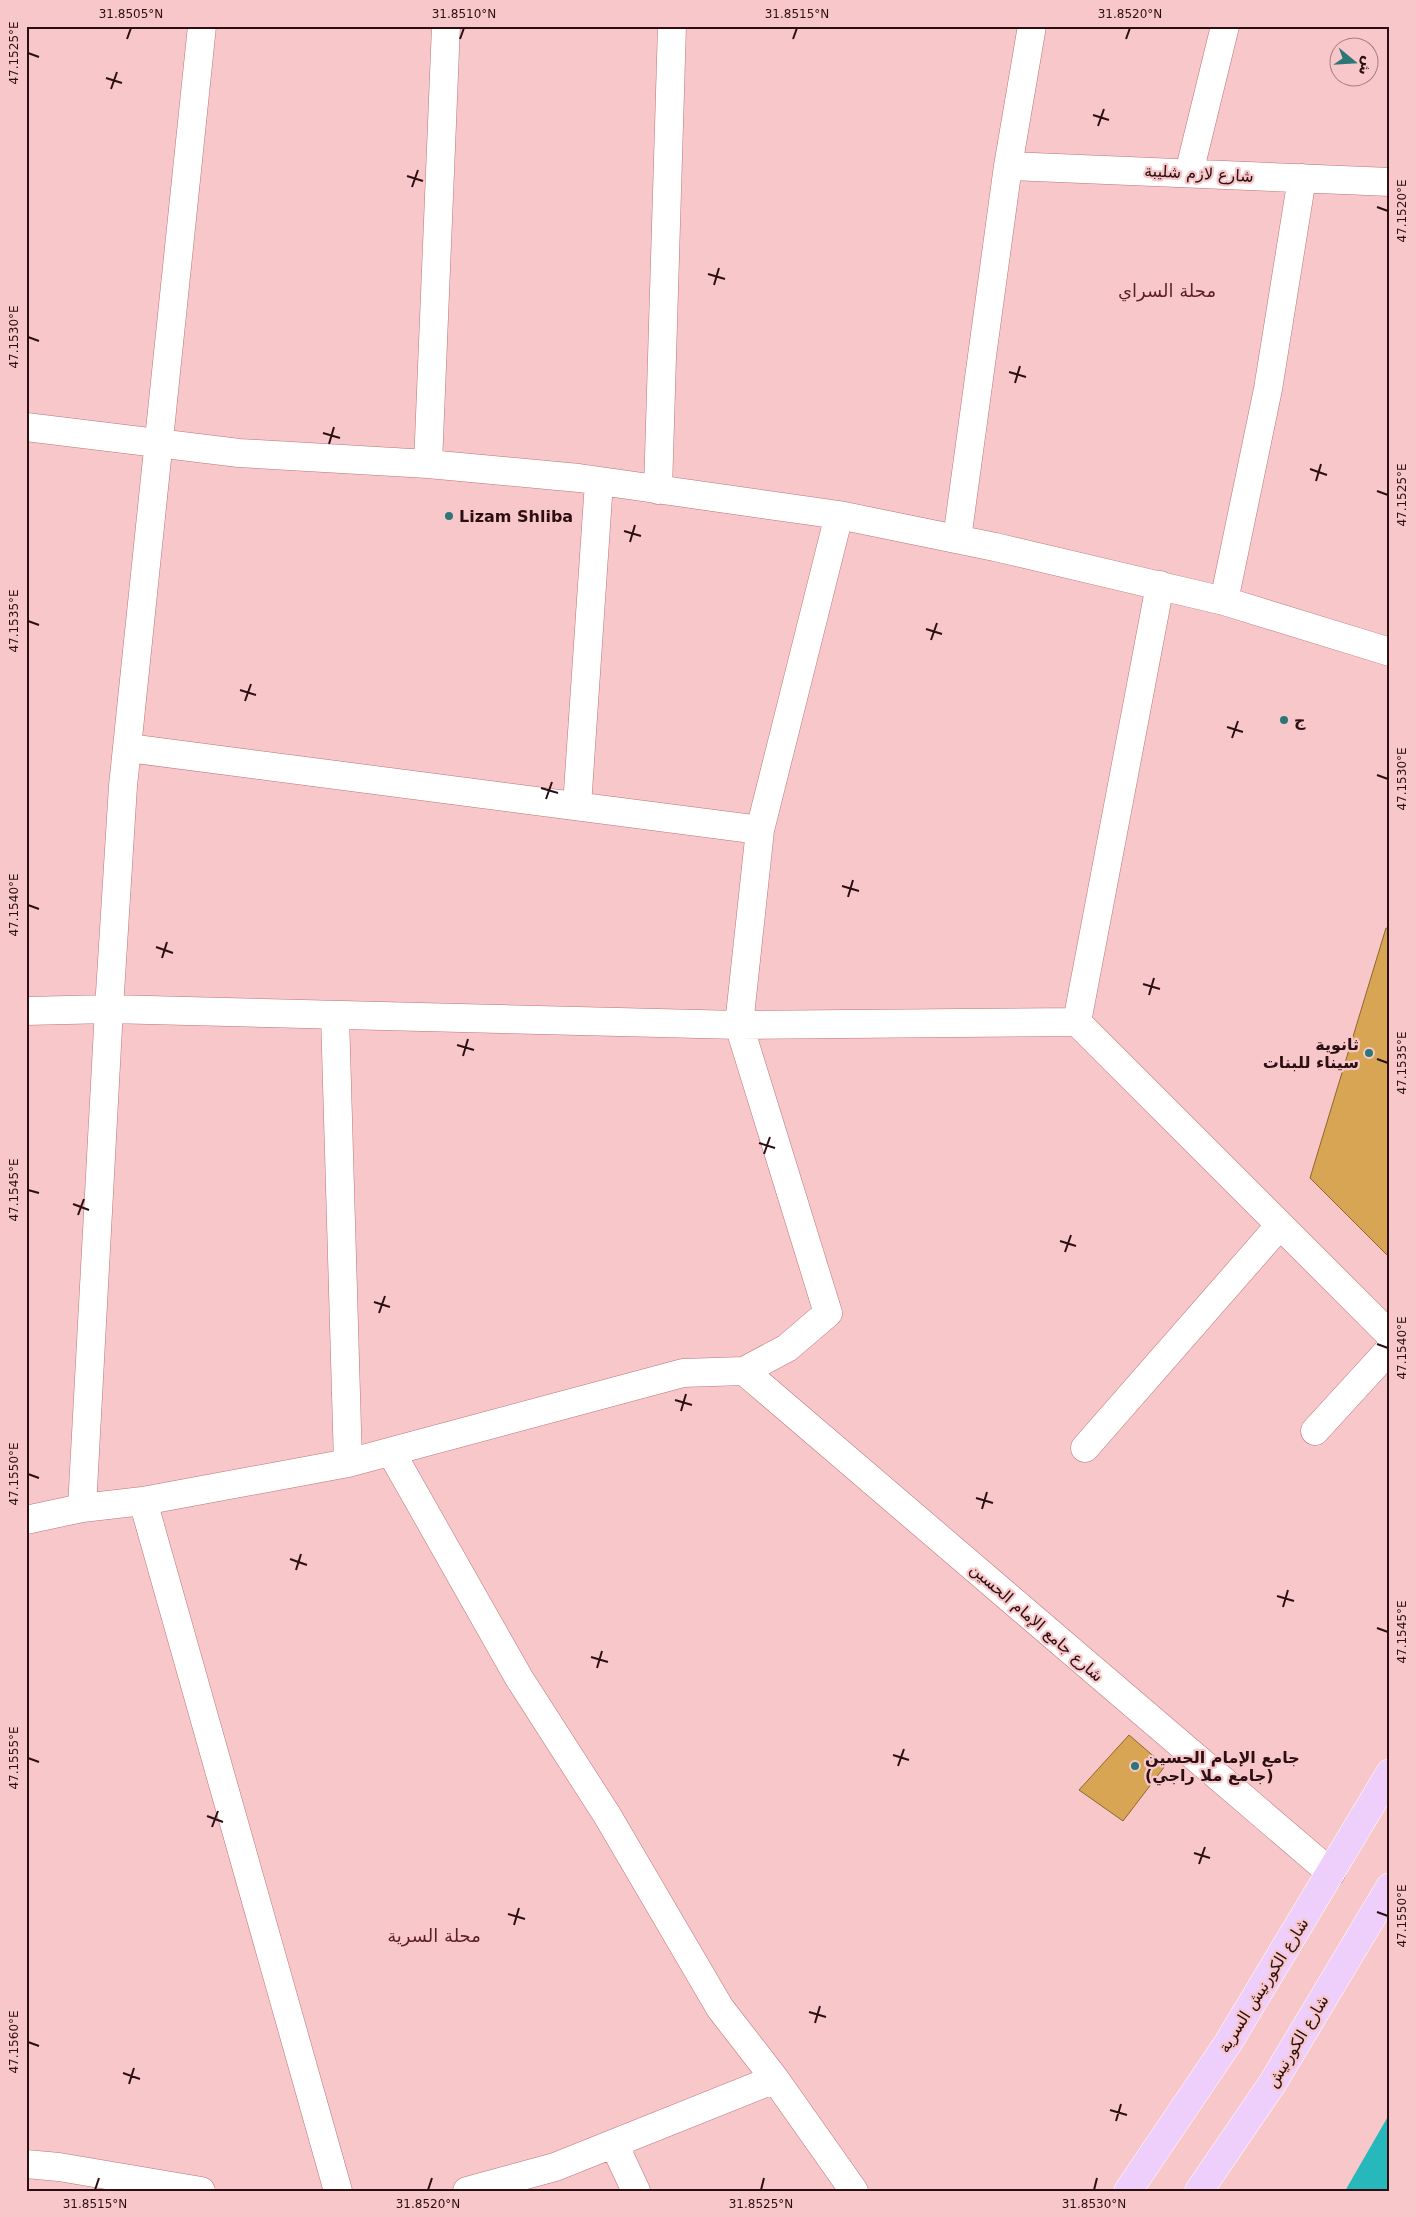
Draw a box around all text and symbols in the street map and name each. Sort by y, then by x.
text: 31.8505°N [99,7,163,21]
text: 31.8510°N [432,7,496,21]
text: 31.8515°N [765,7,829,21]
text: 31.8520°N [1098,7,1162,21]
text: 47.1525°E [7,21,21,85]
north arrow [1328,38,1378,88]
text: ش [1356,54,1377,78]
street label: شارع لازم شليبة [1144,161,1254,187]
text: 47.1520°E [1395,179,1409,243]
district label: محلة السراي [1118,280,1216,302]
text: 47.1530°E [7,305,21,369]
text: 47.1525°E [1395,463,1409,527]
place label: Lizam Shliba [459,507,573,526]
marker: Lizam Shliba [443,510,455,522]
text: 47.1535°E [7,589,21,653]
place label: ج [1294,711,1306,730]
marker: ج [1278,714,1290,726]
text: 47.1530°E [1395,747,1409,811]
text: 47.1540°E [7,873,21,937]
text: 47.1535°E [1395,1031,1409,1095]
place label: ثانوية سيناء للبنات [1263,1035,1359,1072]
marker: ثانوية سيناء للبنات [1363,1047,1375,1059]
text: 47.1545°E [7,1158,21,1222]
text: 47.1540°E [1395,1316,1409,1380]
text: 47.1550°E [7,1442,21,1506]
street label: شارع جامع الإمام الحسين [965,1559,1107,1686]
text: 47.1545°E [1395,1600,1409,1664]
text: 47.1555°E [7,1726,21,1790]
place label: جامع الإمام الحسين (جامع ملا راجي) [1145,1748,1300,1786]
marker: جامع الإمام الحسين (جامع ملا راجي) [1129,1760,1141,1772]
text: 47.1550°E [1395,1884,1409,1948]
street label: شارع الكورنيش السرية [1214,1914,1312,2056]
district label: محلة السرية [387,1925,481,1947]
street label: شارع الكورنيش [1262,1991,1332,2091]
text: 47.1560°E [7,2010,21,2074]
text: 31.8515°N [63,2197,127,2211]
text: 31.8520°N [396,2197,460,2211]
text: 31.8525°N [729,2197,793,2211]
text: 31.8530°N [1062,2197,1126,2211]

